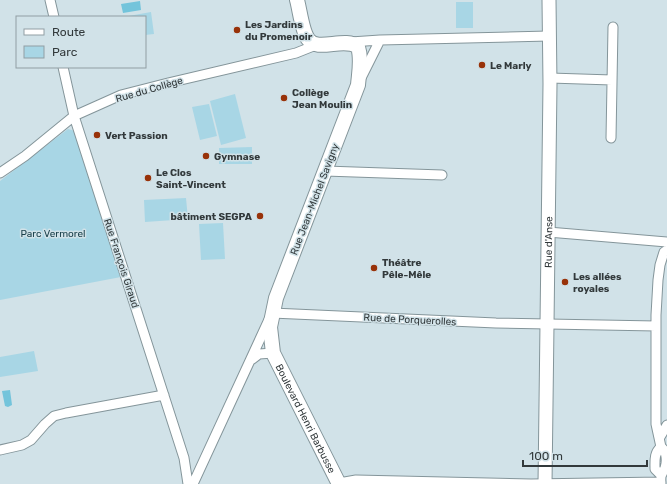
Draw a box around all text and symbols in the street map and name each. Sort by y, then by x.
legend [16,16,146,68]
place label: Les Jardins du Promenoir [245,19,313,43]
text: Route [52,25,86,39]
marker: Les Jardins du Promenoir [232,25,242,35]
text: Parc [52,45,78,59]
marker: Le Marly [477,60,487,70]
place label: Le Marly [490,60,532,72]
street label: Rue du Collège [114,75,185,105]
place label: Collège Jean Moulin [292,87,352,111]
marker: Collège Jean Moulin [279,93,289,103]
marker: Vert Passion [92,130,102,140]
place label: Vert Passion [105,130,168,142]
street label: Rue Jean-Michel Savigny [288,142,342,257]
marker: Gymnase [201,151,211,161]
place label: Gymnase [214,151,260,163]
place label: Le Clos Saint-Vincent [156,167,226,191]
marker: Le Clos Saint-Vincent [143,173,153,183]
place label: bâtiment SEGPA [170,211,253,223]
marker: bâtiment SEGPA [255,211,265,221]
street label: Rue d'Anse [543,216,555,268]
street label: Rue François Giraud [101,217,141,310]
park label: Parc Vermorel [20,228,86,240]
place label: Théâtre Pêle-Mêle [382,257,431,281]
marker: Théâtre Pêle-Mêle [369,263,379,273]
place label: Les allées royales [573,271,622,295]
marker: Les allées royales [560,277,570,287]
street label: Rue de Porquerolles [363,312,457,328]
street label: Boulevard Henri Barbusse [273,362,338,476]
scale bar [523,442,647,468]
text: 100 m [529,449,563,463]

